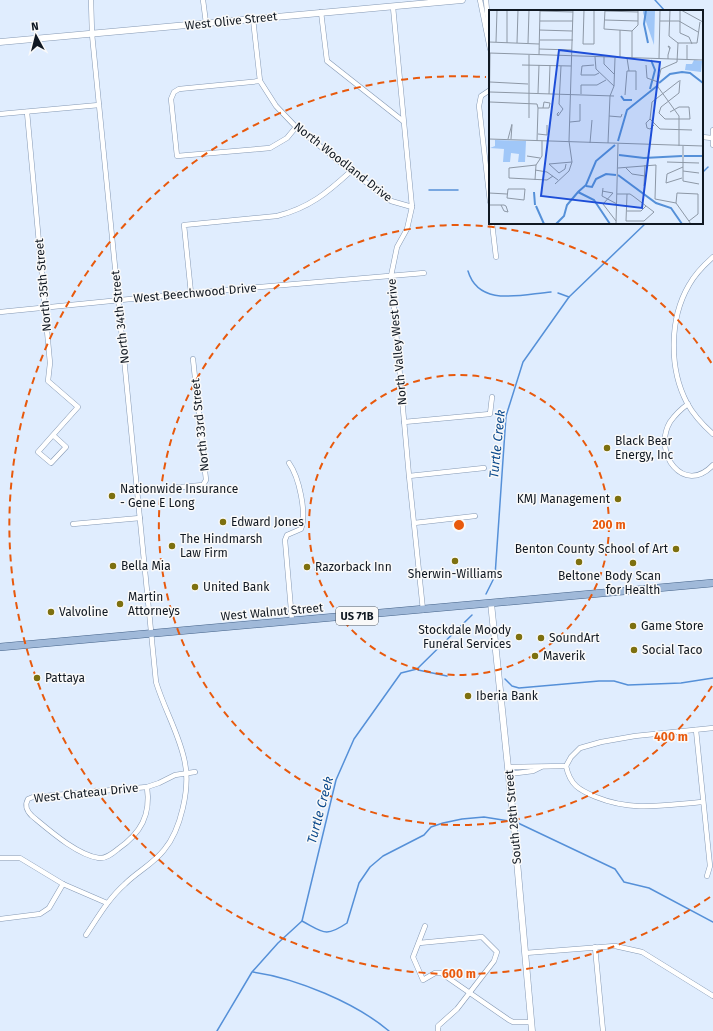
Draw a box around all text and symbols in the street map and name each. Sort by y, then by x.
street label: West Olive Street [184,9,279,33]
inset map [489,10,703,224]
north arrow [16,16,56,56]
text: N [30,20,39,33]
street label: North Woodland Drive [291,119,395,205]
street label: North 35th Street [32,237,54,332]
street label: North 34th Street [108,269,132,364]
street label: North Valley West Drive [384,278,410,406]
street label: West Beechwood Drive [133,281,257,305]
street label: North 33rd Street [188,377,212,472]
water label: Turtle Creek [486,409,508,479]
place label: Black Bear Energy, Inc [615,434,674,462]
marker: Black Bear Energy, Inc [602,443,612,453]
place label: Nationwide Insurance - Gene E Long [120,482,238,510]
marker: Nationwide Insurance - Gene E Long [107,491,117,501]
place label: KMJ Management [517,492,611,506]
marker: KMJ Management [613,494,623,504]
place label: Edward Jones [231,515,304,529]
marker: Edward Jones [218,517,228,527]
centre of rings [452,518,466,532]
text: 200 m [592,518,626,532]
place label: The Hindmarsh Law Firm [180,532,263,560]
marker: The Hindmarsh Law Firm [167,541,177,551]
place label: Benton County School of Art [515,542,669,556]
marker: Benton County School of Art [671,544,681,554]
marker: Sherwin-Williams [450,556,460,566]
marker: Beltone [574,557,584,567]
marker: Body Scan for Health [628,558,638,568]
place label: Bella Mia [121,559,171,573]
place label: Razorback Inn [315,560,392,574]
marker: Bella Mia [108,561,118,571]
marker: Razorback Inn [302,562,312,572]
place label: Sherwin-Williams [408,567,503,581]
place label: Beltone [558,569,600,583]
place label: Body Scan for Health [605,569,661,597]
place label: United Bank [203,580,270,594]
marker: United Bank [190,582,200,592]
place label: Martin Attorneys [128,590,180,618]
marker: Martin Attorneys [115,599,125,609]
street label: West Walnut Street [220,600,325,623]
place label: Valvoline [59,605,108,619]
marker: Valvoline [46,607,56,617]
road number: US 71B [336,607,378,625]
place label: Game Store [641,619,704,633]
marker: Game Store [628,621,638,631]
place label: Stockdale Moody Funeral Services [418,623,511,651]
place label: SoundArt [549,631,600,645]
marker: Stockdale Moody Funeral Services [514,632,524,642]
marker: SoundArt [536,633,546,643]
place label: Social Taco [642,643,702,657]
marker: Social Taco [629,645,639,655]
place label: Maverik [543,649,586,663]
marker: Maverik [530,651,540,661]
place label: Pattaya [45,671,85,685]
marker: Pattaya [32,673,42,683]
place label: Iberia Bank [476,689,539,703]
marker: Iberia Bank [463,691,473,701]
text: 400 m [654,730,688,744]
street label: South 28th Street [502,769,524,865]
water label: Turtle Creek [304,775,336,845]
street label: West Chateau Drive [33,781,139,805]
text: 600 m [442,967,476,981]

